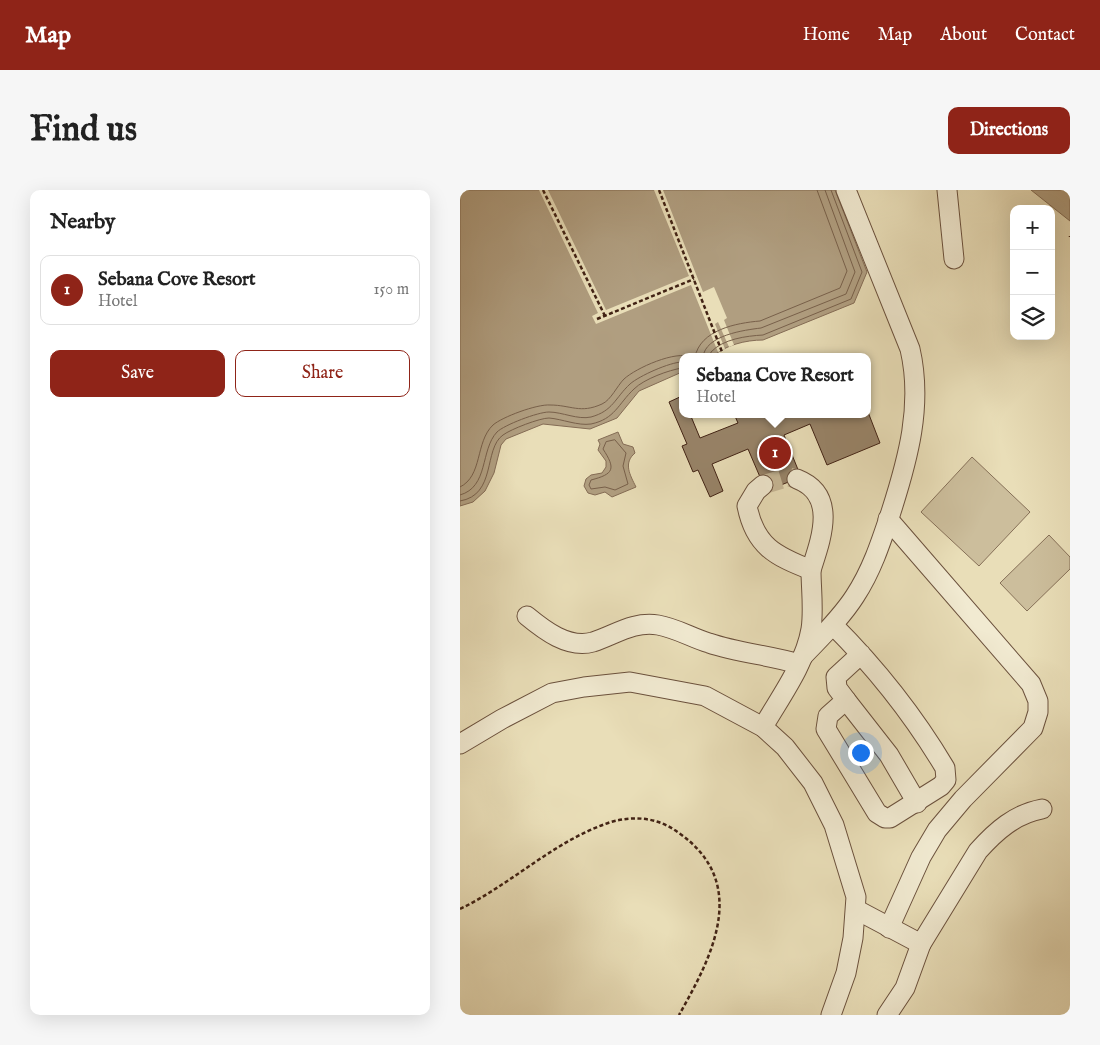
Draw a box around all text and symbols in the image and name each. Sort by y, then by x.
text: Map [25,20,71,51]
text: Home [803,24,850,47]
text: Map [878,24,912,47]
text: About [940,24,987,47]
text: Contact [1015,24,1075,47]
button: Directions [948,107,1070,154]
text: Find us [30,108,137,153]
map controls [1010,205,1055,340]
button: + [1010,205,1055,250]
text: Nearby [50,209,115,236]
button: − [1010,250,1055,295]
text: Sebana Cove Resort [98,268,256,292]
text: 1 [64,280,70,300]
text: 150 m [374,280,409,300]
text: Hotel [98,292,137,312]
button: layers [1010,295,1055,340]
button: Save [50,350,225,397]
button: Share [235,350,410,397]
popup [679,353,871,418]
text: Sebana Cove Resort [696,364,854,388]
text: Hotel [696,388,736,408]
pin: 1 [759,434,791,472]
your location [848,740,874,766]

